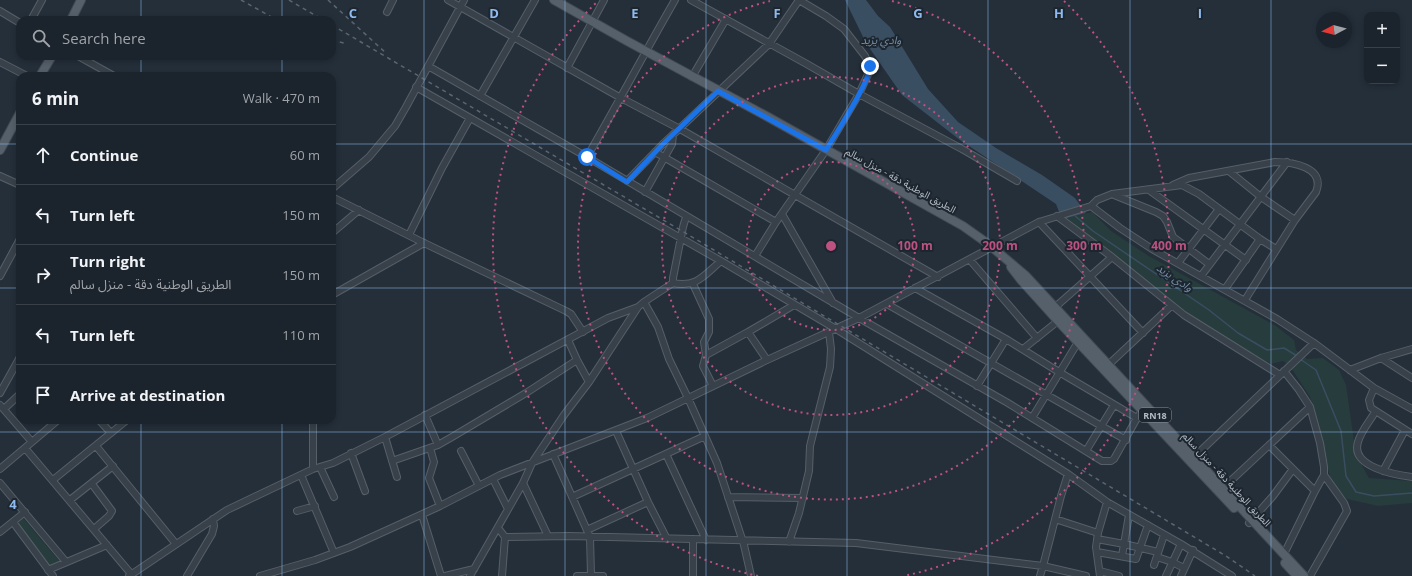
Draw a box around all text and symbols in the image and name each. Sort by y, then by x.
text: C [349,4,357,22]
text: D [489,4,499,22]
text: E [631,4,639,22]
text: F [773,4,781,22]
text: G [913,4,923,22]
text: H [1054,4,1064,22]
text: I [1198,4,1202,22]
north arrow [1316,12,1352,48]
map controls [1364,12,1400,84]
button: + [1364,12,1400,48]
search box [16,16,336,60]
icon: search [30,27,52,49]
text: Search here [62,28,146,48]
water label: وادي يزيد [861,32,901,49]
button: − [1364,48,1400,84]
route end [861,57,879,75]
text: 6 min [32,87,79,110]
text: Walk · 470 m [243,89,320,107]
icon: ahead [32,144,54,166]
street label: الطريق الوطنية دقة - منزل سالم [843,144,959,217]
text: Continue [70,145,138,165]
text: 60 m [290,146,320,164]
route start [578,148,596,166]
icon: left [32,204,54,226]
text: Turn left [70,205,135,225]
text: 150 m [282,206,320,224]
text: 100 m [897,237,933,254]
text: 200 m [982,237,1018,254]
text: 300 m [1066,237,1102,254]
text: 400 m [1151,237,1187,254]
centre of rings [824,239,838,253]
text: Turn right [70,251,145,271]
water label: وادي يزيد [1153,259,1196,297]
icon: right [32,264,54,286]
text: 150 m [282,266,320,284]
text: الطريق الوطنية دقة - منزل سالم [70,275,231,293]
icon: left [32,324,54,346]
text: Turn left [70,325,135,345]
text: 110 m [282,326,320,344]
icon: arrive [32,384,54,406]
text: Arrive at destination [70,385,225,405]
road number: RN18 [1139,408,1171,422]
street label: الطريق الوطنية دقة - منزل سالم [1179,429,1274,530]
text: 4 [9,495,17,513]

